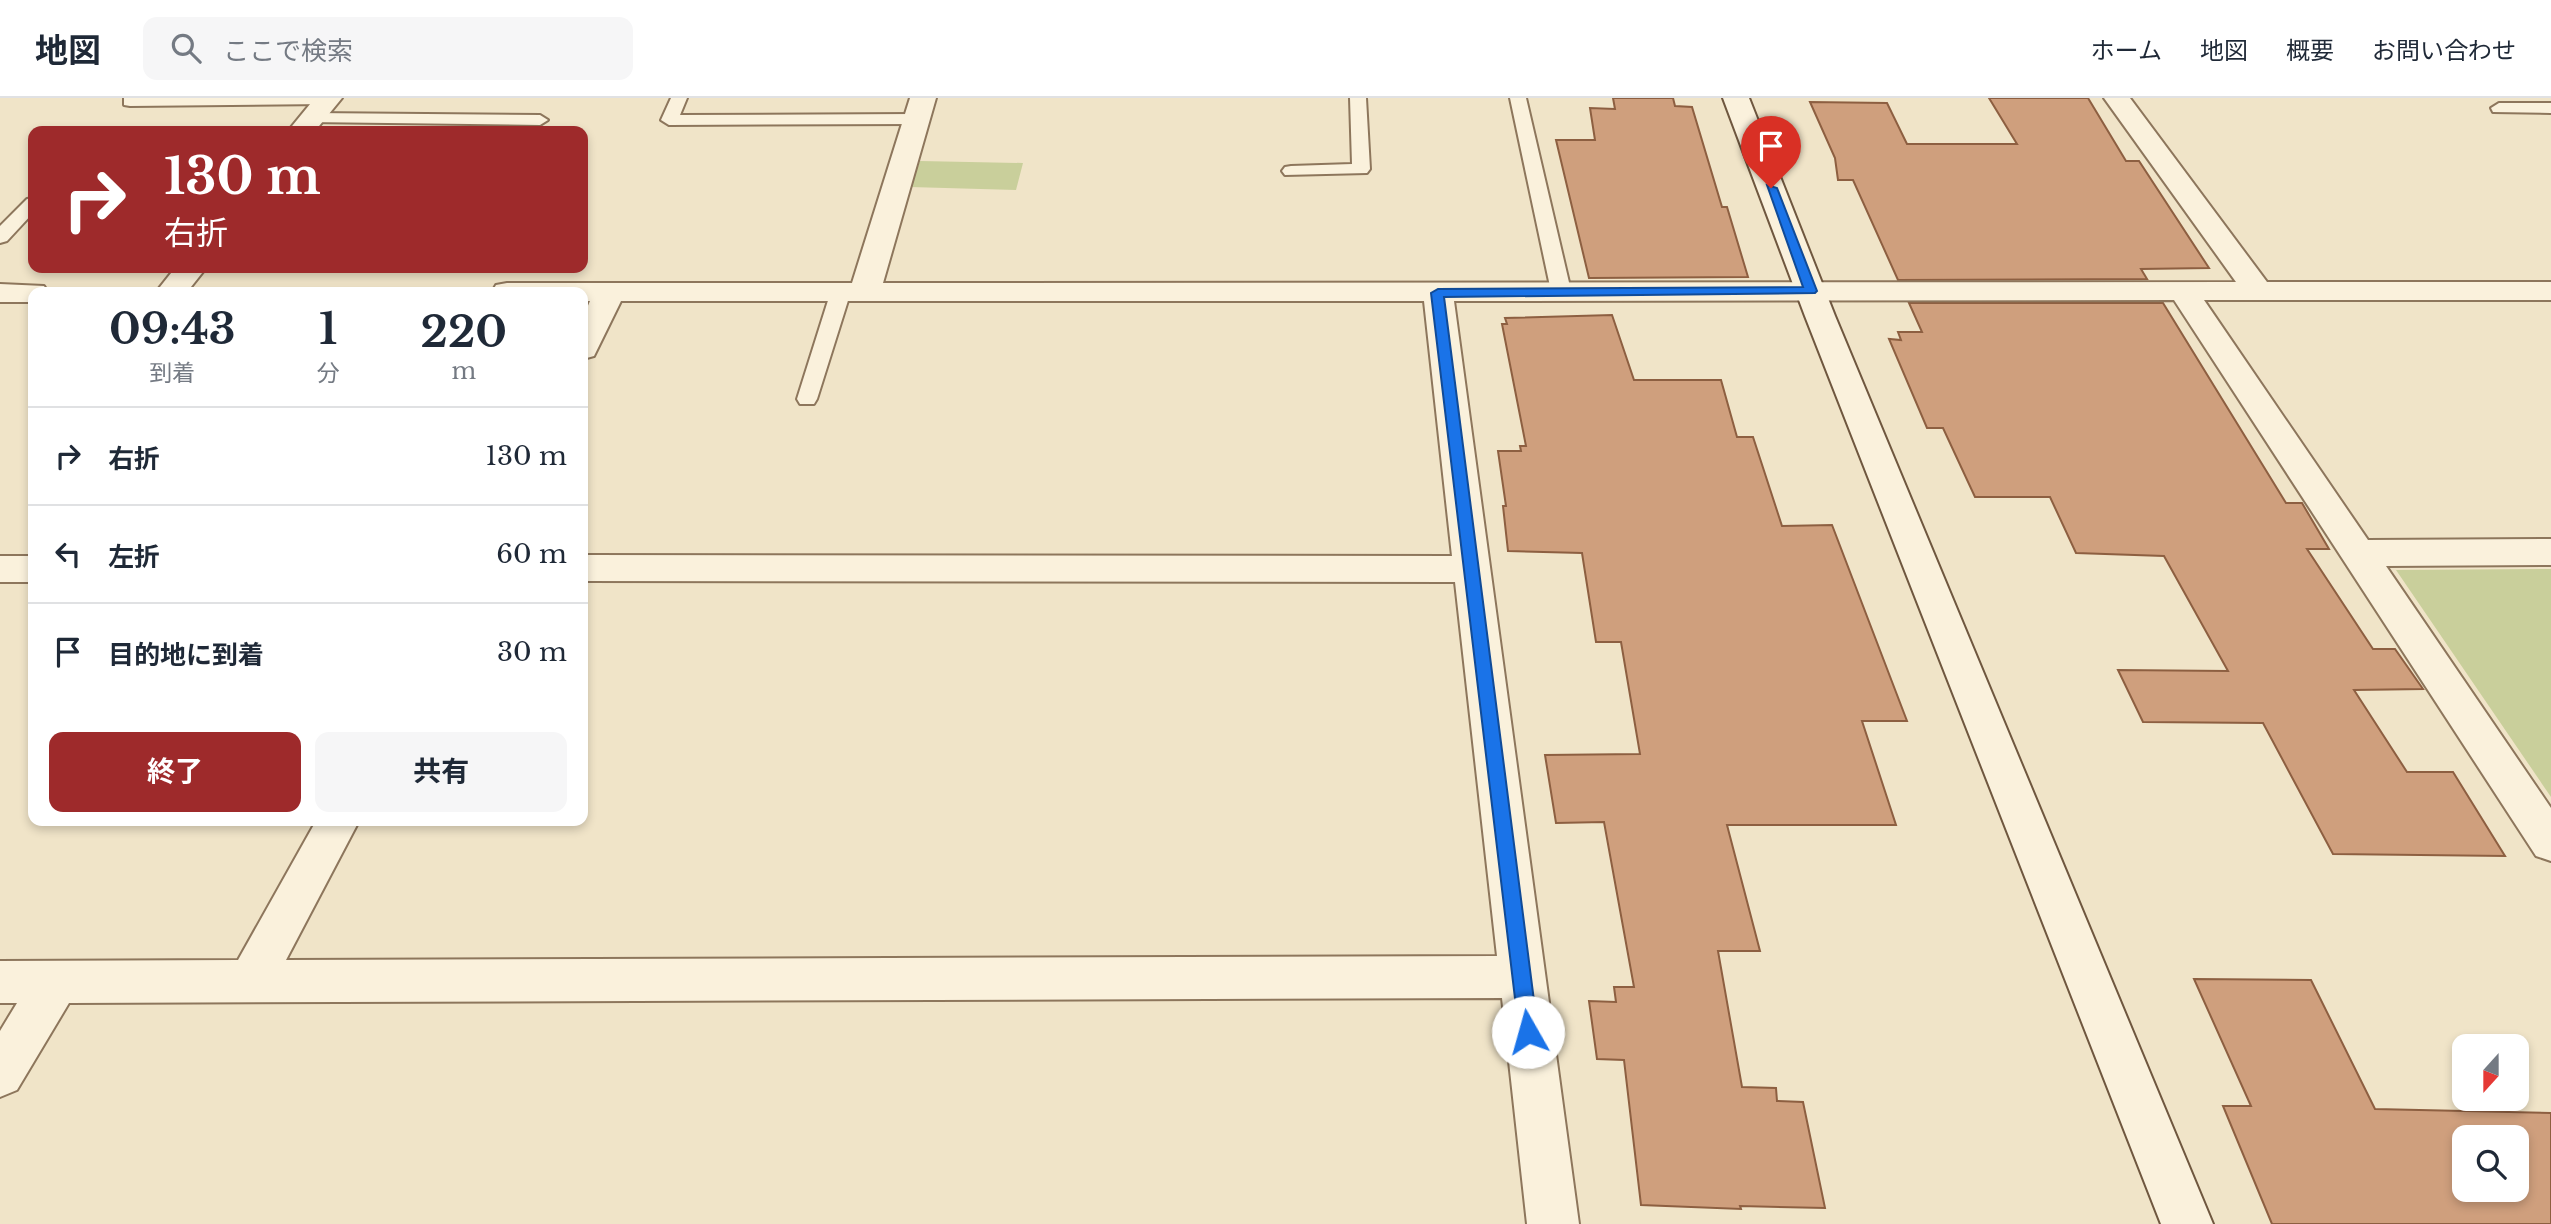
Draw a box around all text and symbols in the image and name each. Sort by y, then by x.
search box [143,17,633,80]
icon: search [167,29,205,67]
text: 地図 [35,30,101,71]
text: ここで検索 [223,35,353,67]
text: ホーム [2091,36,2162,65]
text: 地図 [2200,36,2248,65]
text: 概要 [2286,36,2334,65]
text: お問い合わせ [2372,36,2516,65]
pin [1741,116,1801,188]
icon: arrive [1752,127,1790,165]
text: 130 m [164,146,321,207]
icon: right [49,154,140,245]
text: 右折 [164,213,228,253]
text: 09:43 [109,303,236,355]
text: 1 [319,303,337,355]
text: 220 [421,306,507,358]
text: m [451,357,476,385]
text: 到着 [149,359,195,387]
text: 分 [317,359,340,387]
icon: right [49,437,87,475]
text: 130 m [485,440,567,472]
text: 右折 [108,443,160,475]
icon: left [49,535,87,573]
text: 60 m [496,538,567,570]
text: 左折 [108,541,160,573]
icon: arrive [49,633,87,671]
text: 30 m [497,636,567,668]
text: 目的地に到着 [108,639,264,671]
button: 終了 [49,732,301,812]
button: 共有 [315,732,567,812]
position arrow [1491,995,1565,1069]
north arrow [2452,1034,2529,1111]
map controls [2452,1034,2529,1202]
button: search [2452,1125,2529,1202]

